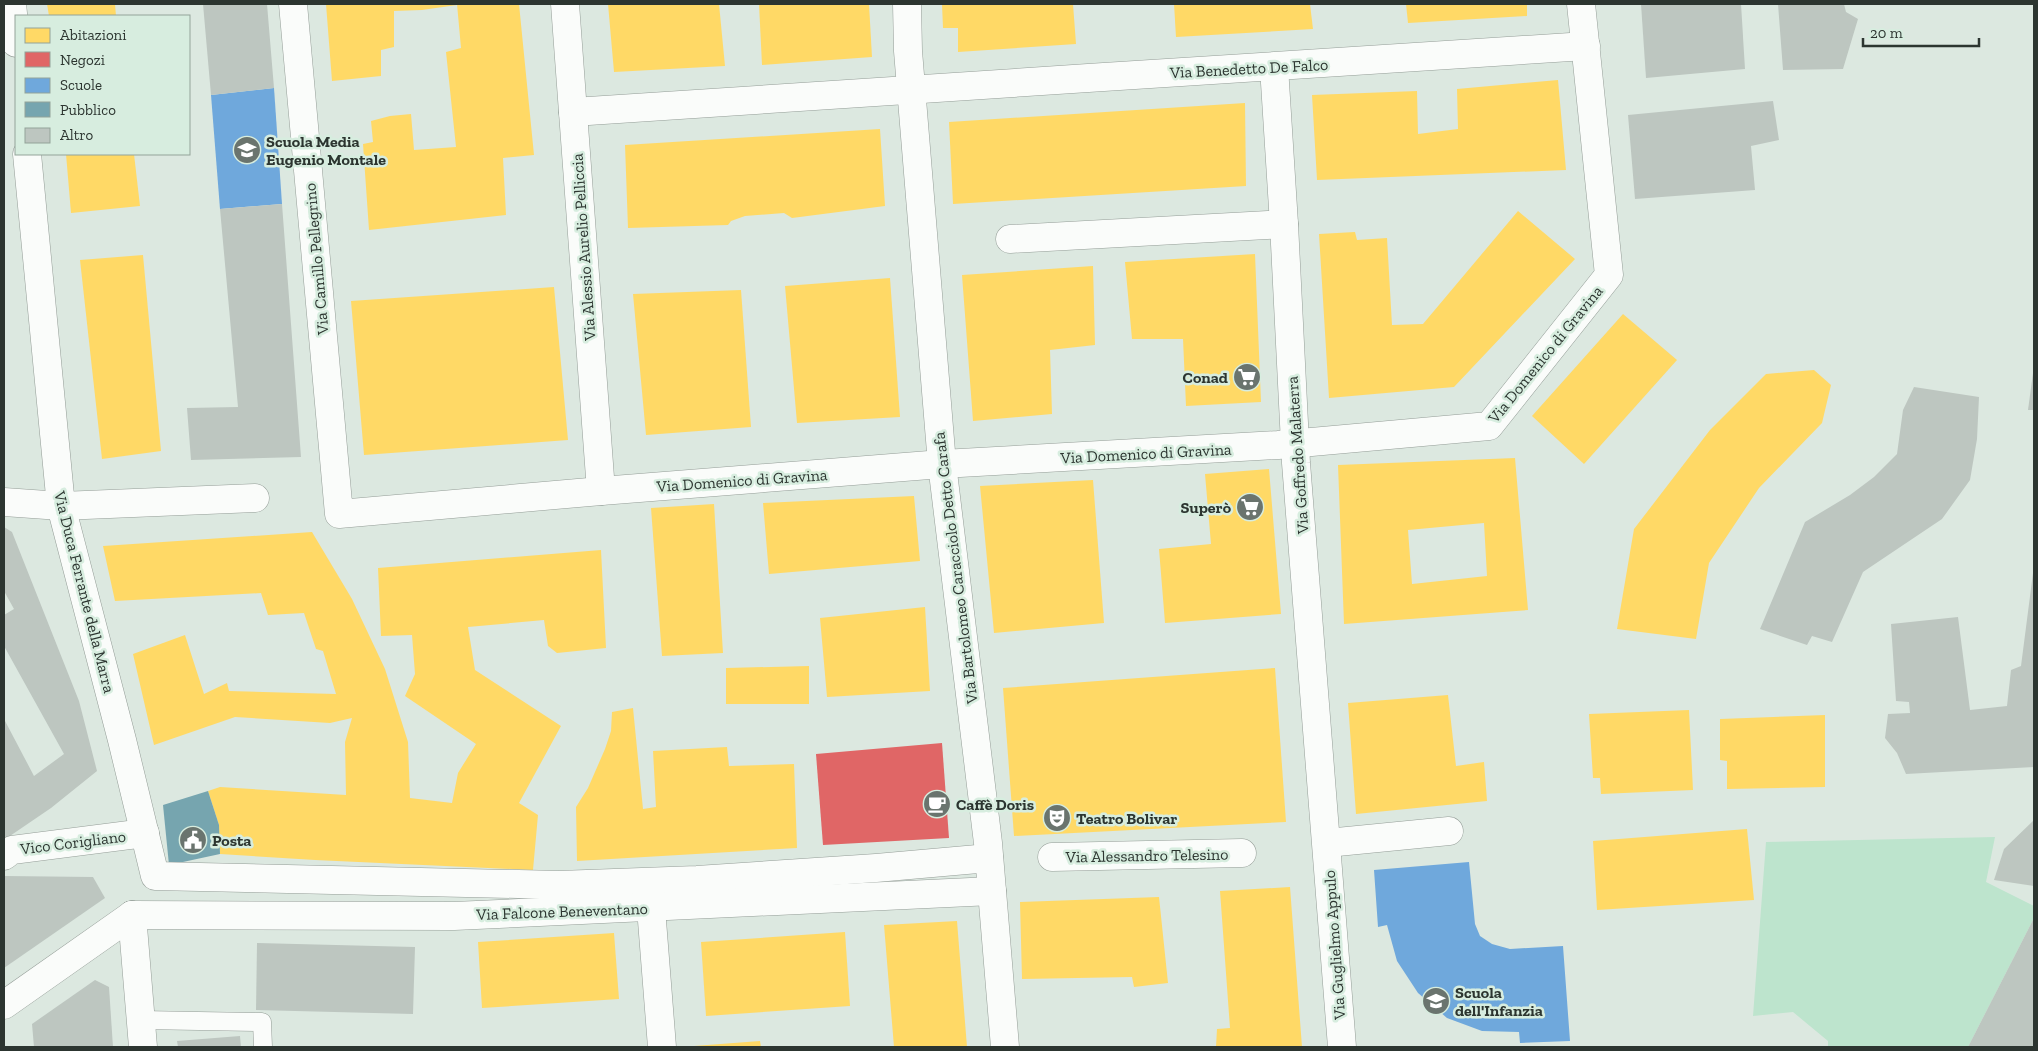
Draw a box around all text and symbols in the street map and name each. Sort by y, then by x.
legend [15,15,190,155]
scale bar [1863,15,1979,47]
text: 20 m [1870,24,1903,42]
text: Abitazioni [60,26,126,44]
text: Negozi [60,51,105,69]
street label: Via Benedetto De Falco [1168,55,1329,82]
text: Scuole [60,76,102,94]
text: Pubblico [60,101,116,119]
text: Altro [60,126,94,144]
place label: Scuola Media Eugenio Montale [266,132,386,169]
school or university icon: Scuola Media Eugenio Montale [232,135,262,165]
street label: Via Alessio Aurelio Pelliccia [567,152,600,342]
street label: Via Camillo Pellegrino [300,182,333,337]
street label: Via Domenico di Gravina [1484,282,1607,428]
supermarket icon: Conad [1232,362,1262,392]
place label: Conad [1183,368,1228,387]
street label: Via Goffredo Malaterra [1282,375,1313,536]
street label: Via Bartolomeo Caracciolo Detto Carafa [929,431,982,706]
street label: Via Domenico di Gravina [1059,440,1232,468]
street label: Via Domenico di Gravina [655,465,828,496]
street label: Via Duca Ferrante della Marra [50,488,119,695]
supermarket icon: Superò [1235,492,1265,522]
place label: Superò [1180,498,1232,517]
cafe icon: Caffè Doris [922,789,952,819]
place label: Caffè Doris [956,795,1034,814]
theatre icon: Teatro Bolivar [1042,803,1072,833]
place label: Teatro Bolivar [1076,809,1177,828]
public building icon: Posta [178,825,208,855]
street label: Vico Corigliano [18,827,127,859]
place label: Posta [212,831,251,850]
street label: Via Alessandro Telesino [1065,845,1228,866]
street label: Via Guglielmo Appulo [1320,870,1349,1021]
street label: Via Falcone Beneventano [475,899,648,924]
place label: Scuola dell'Infanzia [1455,983,1543,1020]
school or university icon: Scuola dell'Infanzia [1421,986,1451,1016]

